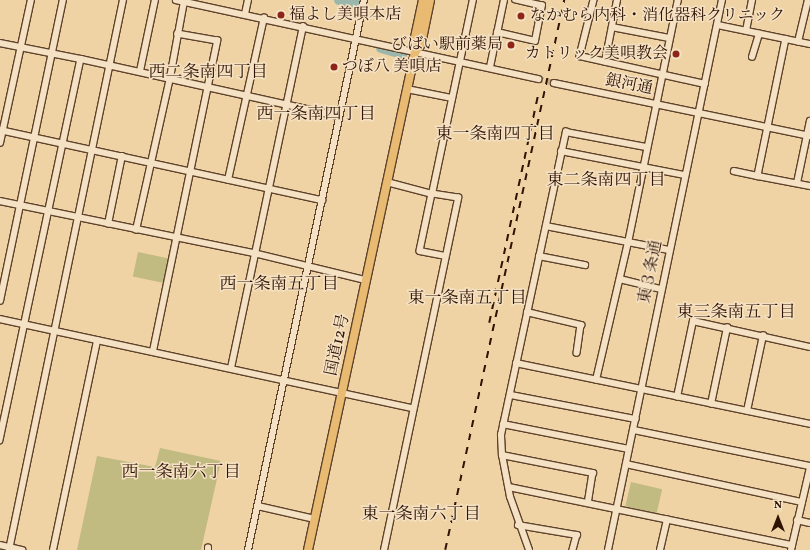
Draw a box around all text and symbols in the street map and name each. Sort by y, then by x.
place label: 福よし美唄本店 [289,5,401,25]
place label: なかむら内科・消化器科クリニック [530,6,786,26]
marker: 福よし美唄本店 [276,10,286,20]
marker: なかむら内科・消化器科クリニック [515,10,527,22]
place label: びばい駅前薬局 [391,35,503,55]
marker: びばい駅前薬局 [506,40,516,50]
place label: カトリック美唄教会 [524,44,668,64]
marker: カトリック美唄教会 [671,49,681,59]
place label: つぼ八 美唄店 [342,57,441,77]
marker: つぼ八 美唄店 [329,62,339,72]
district label: 西二条南四丁目 [149,63,267,83]
street label: 銀河通 [604,71,654,99]
district label: 西一条南四丁目 [257,105,375,125]
district label: 東一条南四丁目 [436,125,554,145]
district label: 東二条南四丁目 [547,171,665,191]
street label: 東３条通 [635,239,667,305]
district label: 西一条南五丁目 [220,275,338,295]
district label: 東一条南五丁目 [408,289,526,309]
district label: 東三条南五丁目 [677,303,795,323]
street label: 国道12号 [322,312,354,378]
district label: 西一条南六丁目 [122,463,240,483]
north arrow [758,498,798,538]
text: N [774,498,782,513]
district label: 東一条南六丁目 [362,505,480,525]

